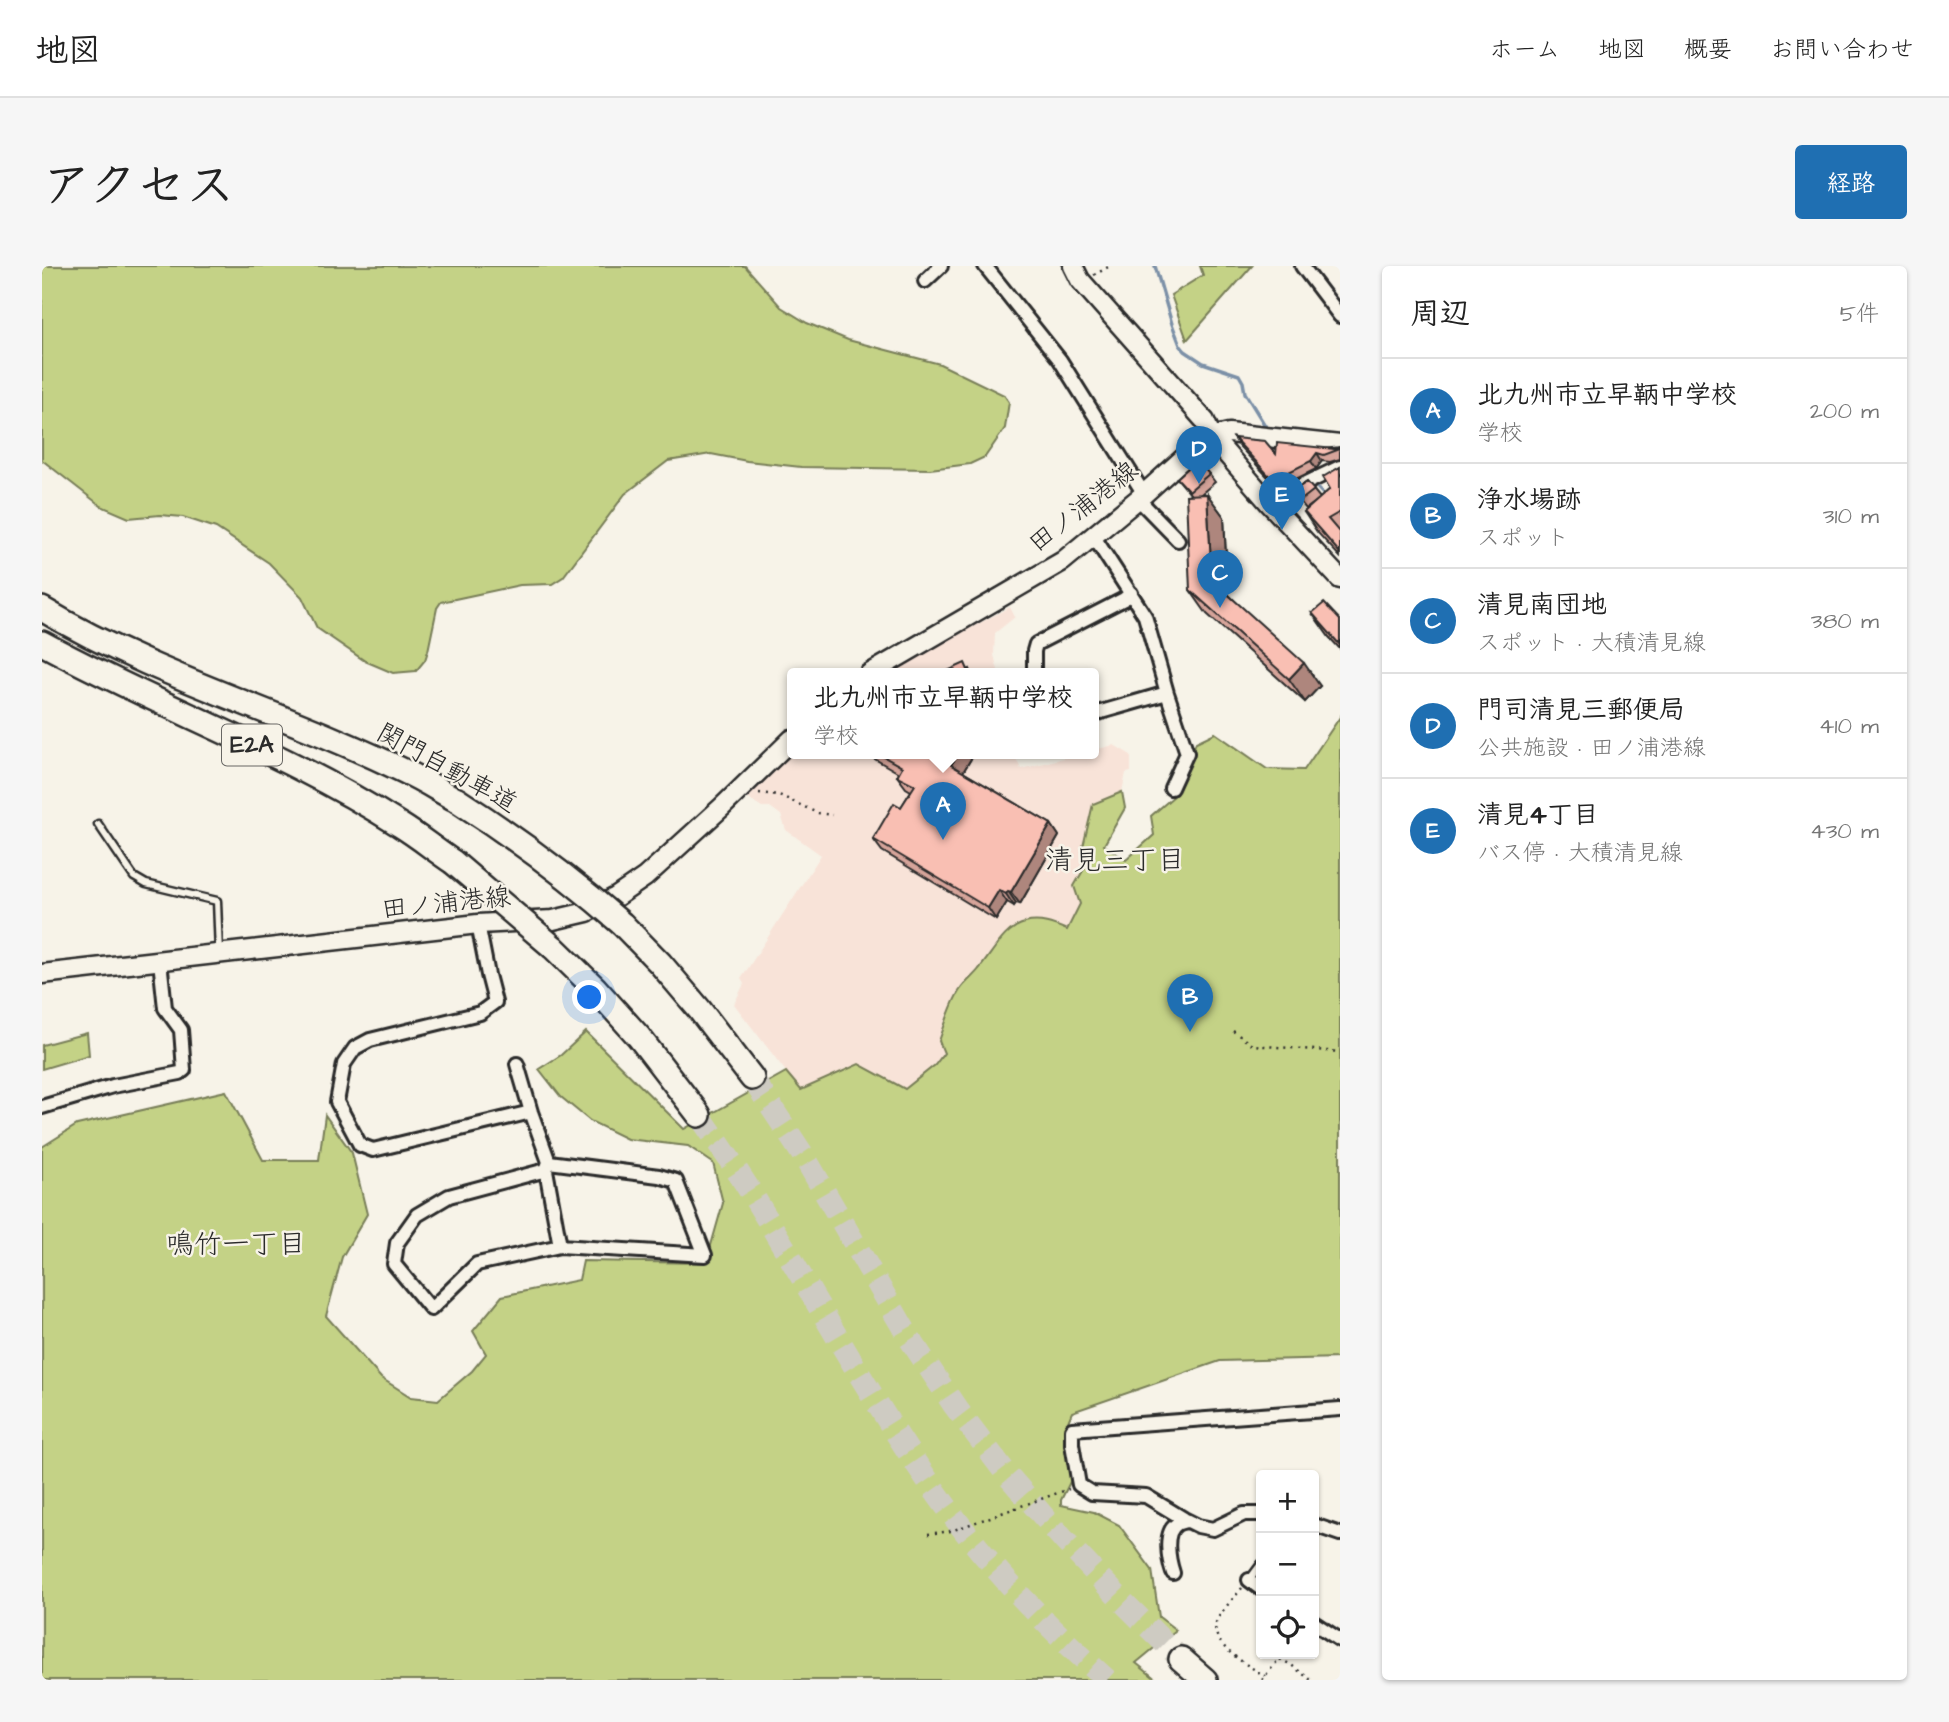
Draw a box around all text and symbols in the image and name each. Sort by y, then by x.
text: 地図 [35,28,101,74]
text: ホーム [1489,33,1560,67]
text: 地図 [1598,33,1646,67]
text: 概要 [1684,33,1732,67]
text: お問い合わせ [1770,33,1914,67]
button: 経路 [1795,145,1907,219]
text: アクセス [42,153,235,221]
text: 周辺 [1410,293,1470,335]
text: 5件 [1840,298,1879,330]
text: 北九州市立早鞆中学校 [1477,377,1737,413]
text: A [1426,395,1440,427]
text: 200 m [1810,395,1879,427]
text: 学校 [1477,417,1523,449]
pin: D [1176,426,1222,484]
street label: 田ノ浦港線 [1021,453,1145,561]
pin: E [1259,472,1305,530]
text: 浄水場跡 [1477,482,1581,518]
text: B [1425,500,1441,532]
text: 310 m [1823,500,1879,532]
text: スポット [1477,522,1569,554]
pin: C [1197,550,1243,608]
text: 清見南団地 [1477,587,1607,623]
text: C [1425,605,1441,637]
text: 380 m [1811,605,1879,637]
text: スポット · 大積清見線 [1477,627,1706,659]
popup [787,668,1099,759]
text: 北九州市立早鞆中学校 [813,680,1073,716]
text: 門司清見三郵便局 [1477,692,1685,728]
text: D [1426,710,1440,742]
text: 410 m [1819,710,1879,742]
street label: 関門自動車道 [370,714,524,822]
text: 学校 [813,720,859,752]
road number: E2A [222,724,282,766]
text: 公共施設 · 田ノ浦港線 [1477,732,1706,764]
pin: A [920,782,966,840]
text: 清見4丁目 [1477,797,1599,833]
text: E [1426,815,1440,847]
text: 430 m [1810,815,1879,847]
text: バス停 · 大積清見線 [1477,837,1683,869]
district label: 清見三丁目 [1045,841,1185,880]
street label: 田ノ浦港線 [379,878,513,928]
pin: B [1167,974,1213,1032]
your location [572,980,606,1014]
district label: 鳴竹一丁目 [166,1225,306,1264]
map controls [1256,1470,1319,1659]
button: + [1256,1470,1319,1533]
button: − [1256,1533,1319,1596]
button: locate [1256,1596,1319,1659]

